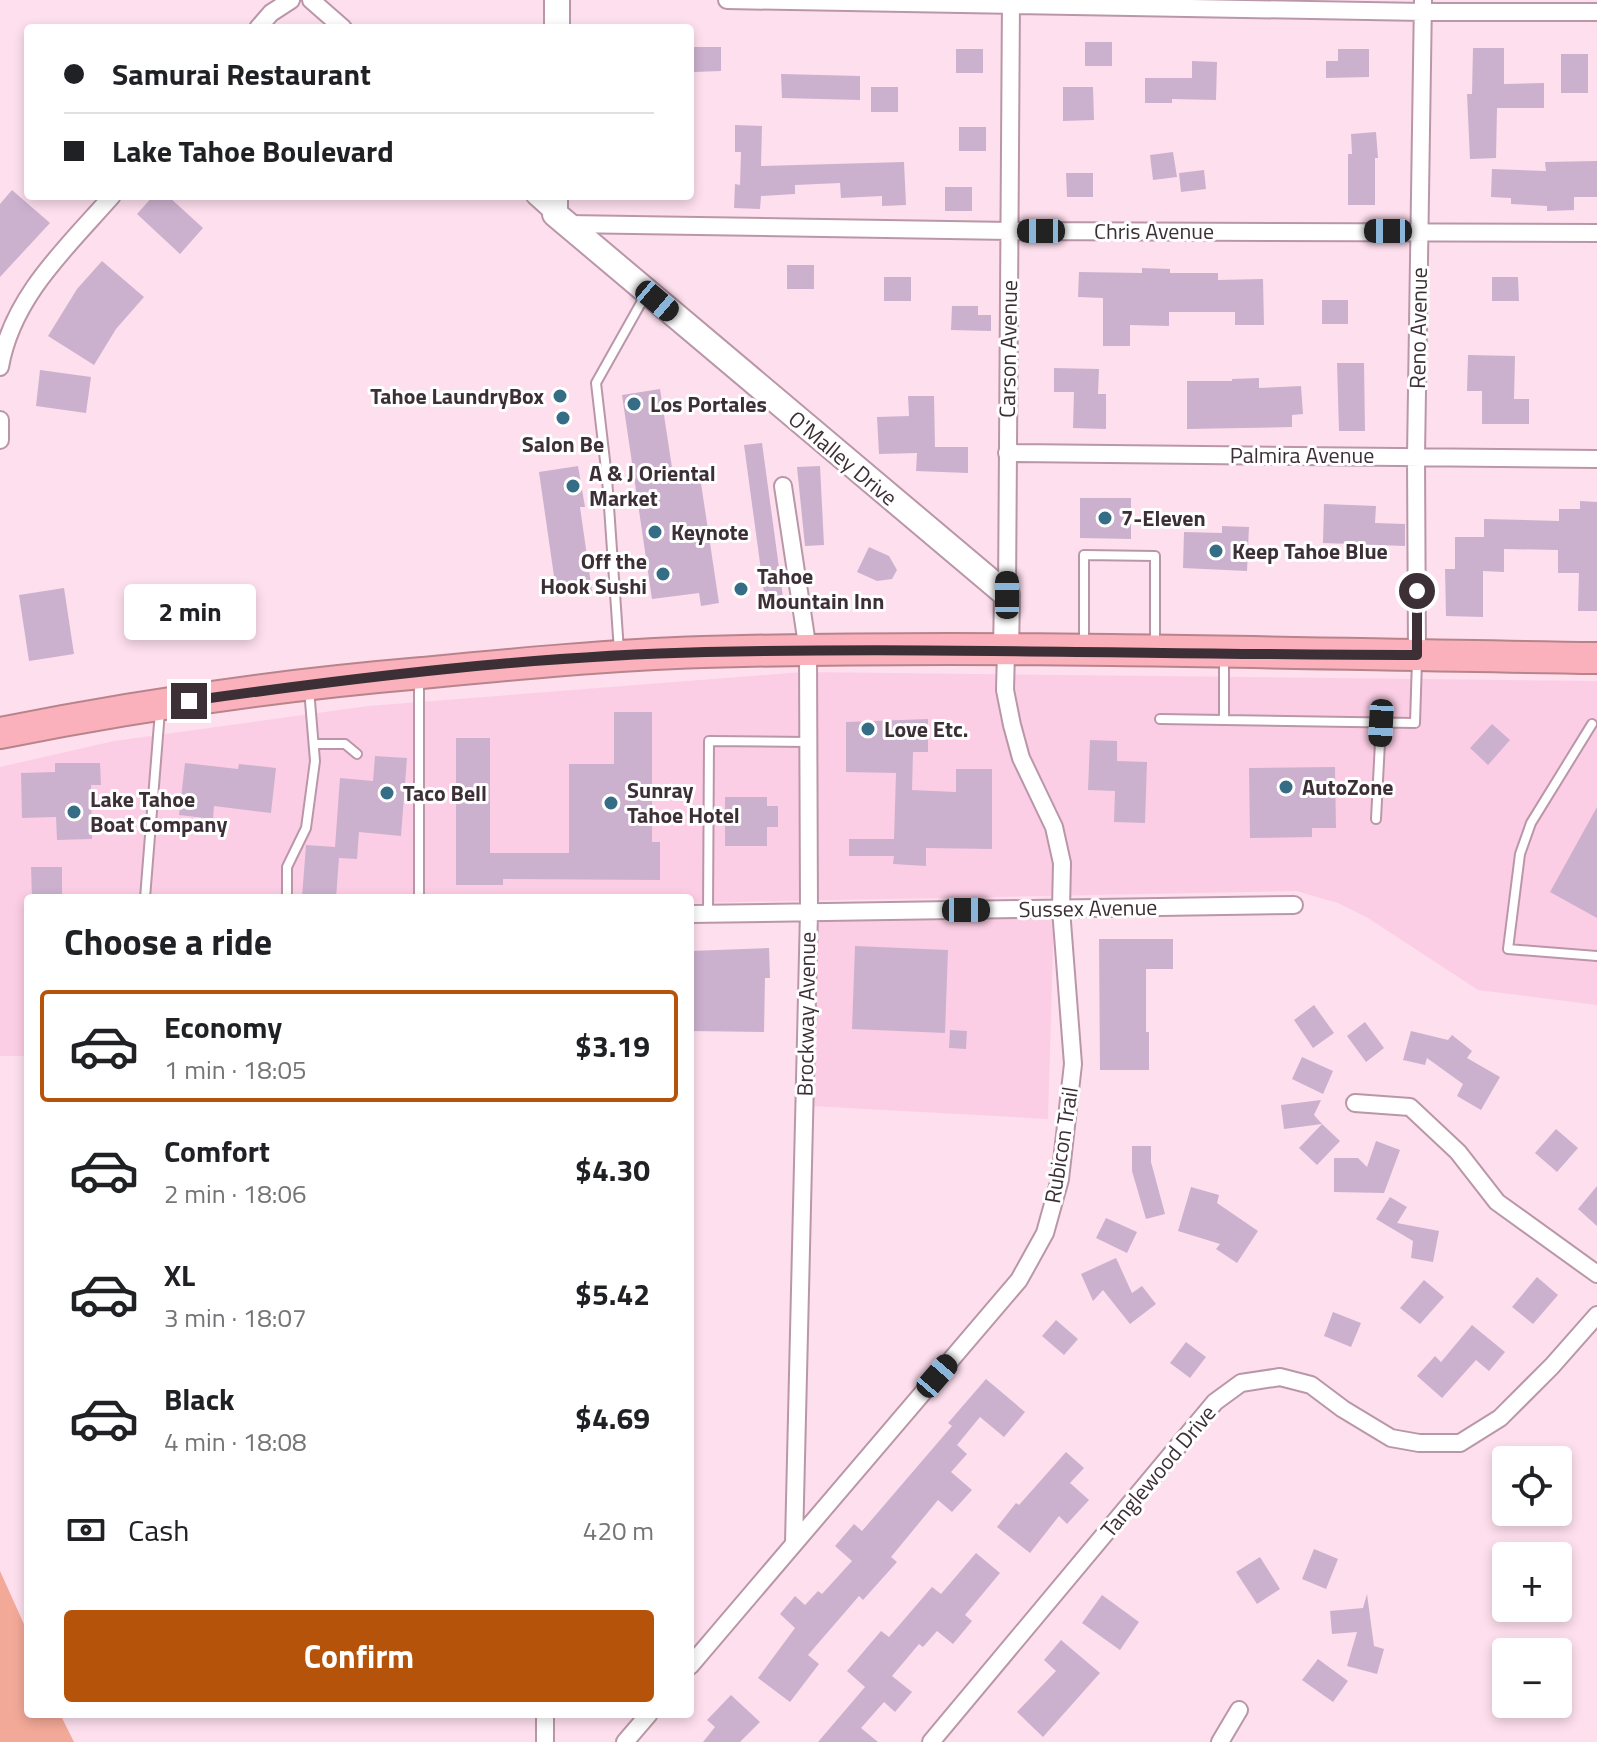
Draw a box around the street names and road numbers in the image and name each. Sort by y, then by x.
street label: Chris Avenue [1094,214,1214,248]
street label: Reno Avenue [1400,267,1436,389]
street label: Carson Avenue [990,280,1026,418]
street label: O'Malley Drive [781,402,905,514]
street label: Palmira Avenue [1230,438,1374,472]
street label: Sussex Avenue [1018,890,1158,926]
street label: Brockway Avenue [788,931,824,1097]
street label: Rubicon Trail [1035,1084,1087,1206]
street label: Tanglewood Drive [1092,1397,1224,1545]

